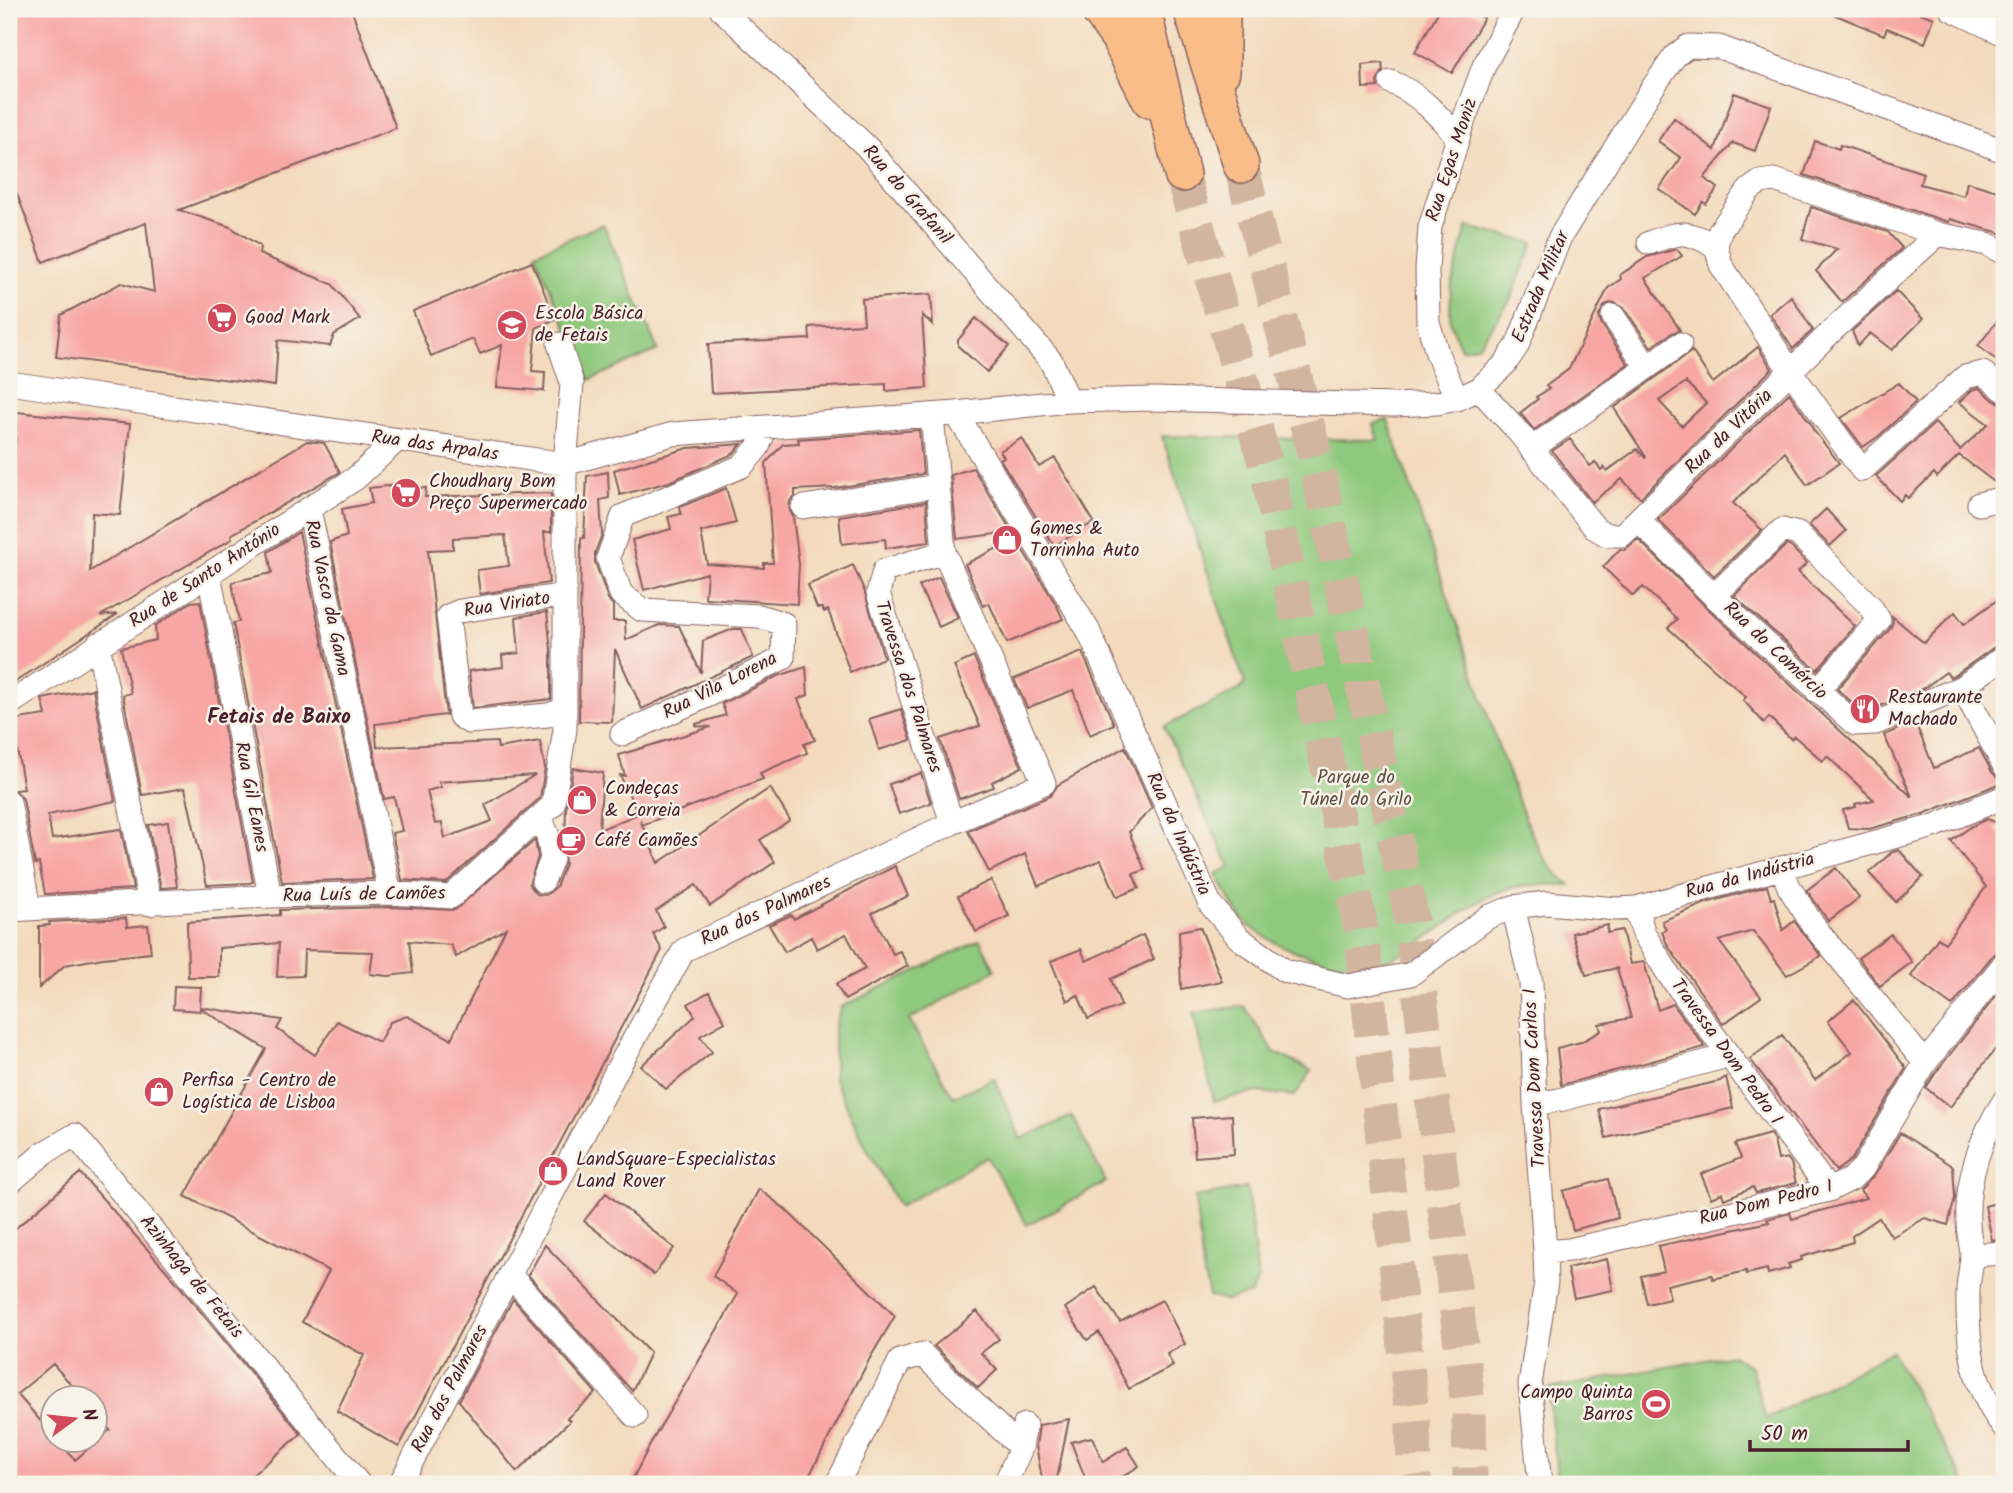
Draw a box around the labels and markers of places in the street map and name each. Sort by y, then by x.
place label: Escola Básica de Fetais [535,299,644,351]
supermarket icon: Good Mark [205,301,239,335]
place label: Good Mark [245,303,330,333]
school or university icon: Escola Básica de Fetais [495,308,529,342]
place label: Choudhary Bom Preço Supermercado [429,467,587,519]
supermarket icon: Choudhary Bom Preço Supermercado [389,476,423,510]
place label: Gomes & Torrinha Auto [1030,514,1139,566]
shop icon: Gomes & Torrinha Auto [990,523,1024,557]
place label: Restaurante Machado [1888,683,1983,735]
restaurant icon: Restaurante Machado [1848,692,1882,726]
place label: Condeças & Correia [605,774,681,826]
shop icon: Condeças & Correia [565,783,599,817]
cafe icon: Café Camões [554,824,588,858]
place label: Café Camões [594,826,698,856]
place label: Perfisa - Centro de Logística de Lisboa [182,1066,337,1118]
shop icon: Perfisa - Centro de Logística de Lisboa [142,1075,176,1109]
place label: LandSquare-Especialistas Land Rover [576,1145,776,1197]
shop icon: LandSquare-Especialistas Land Rover [536,1154,570,1188]
place label: Campo Quinta Barros [1520,1378,1633,1430]
sports icon: Campo Quinta Barros [1639,1387,1673,1421]

